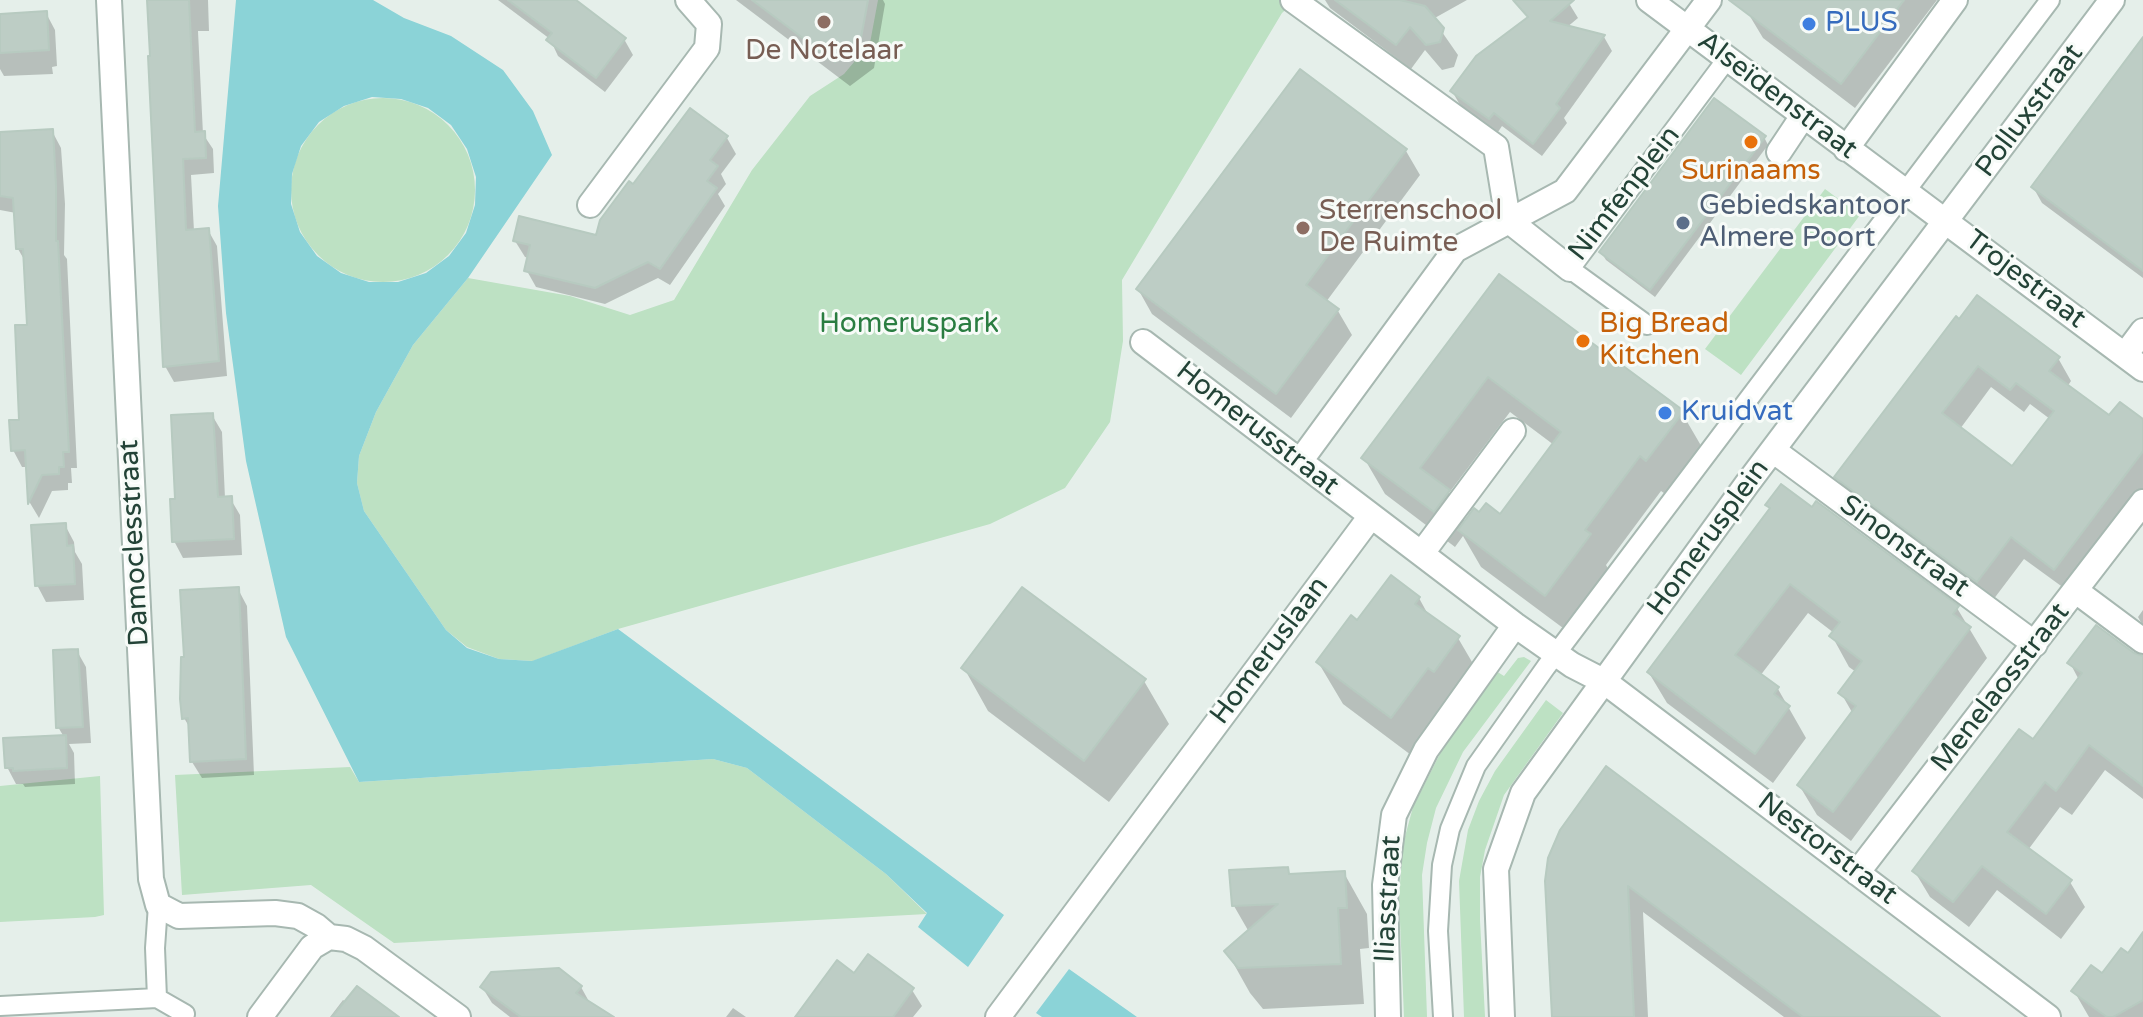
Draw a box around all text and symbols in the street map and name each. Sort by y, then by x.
place label: PLUS [1825,7,1898,41]
marker: De Notelaar [815,13,833,31]
marker: PLUS [1800,15,1818,33]
street label: Alseïdenstraat [1691,25,1863,167]
place label: De Notelaar [745,35,903,69]
street label: Polluxstraat [1969,38,2091,184]
street label: Nimfenplein [1562,120,1688,268]
marker: Surinaams [1742,133,1760,151]
place label: Surinaams [1681,155,1821,189]
place label: Gebiedskantoor Almere Poort [1699,190,1910,256]
place label: Sterrenschool De Ruimte [1319,195,1502,261]
marker: Gebiedskantoor Almere Poort [1674,214,1692,232]
marker: Sterrenschool De Ruimte [1294,219,1312,237]
street label: Trojestraat [1958,224,2092,336]
park label: Homeruspark [819,308,999,342]
place label: Big Bread Kitchen [1599,308,1729,374]
marker: Big Bread Kitchen [1574,332,1592,350]
street label: Homerusstraat [1169,355,1345,503]
place label: Kruidvat [1681,396,1793,430]
marker: Kruidvat [1656,404,1674,422]
street label: Damoclesstraat [113,439,157,647]
street label: Homerusplein [1641,453,1777,623]
street label: Sinonstraat [1833,489,1975,605]
street label: Homeruslaan [1204,571,1336,731]
street label: Menelaosstraat [1925,597,2077,779]
street label: Nestorstraat [1751,786,1903,912]
street label: Iliasstraat [1369,835,1409,963]

